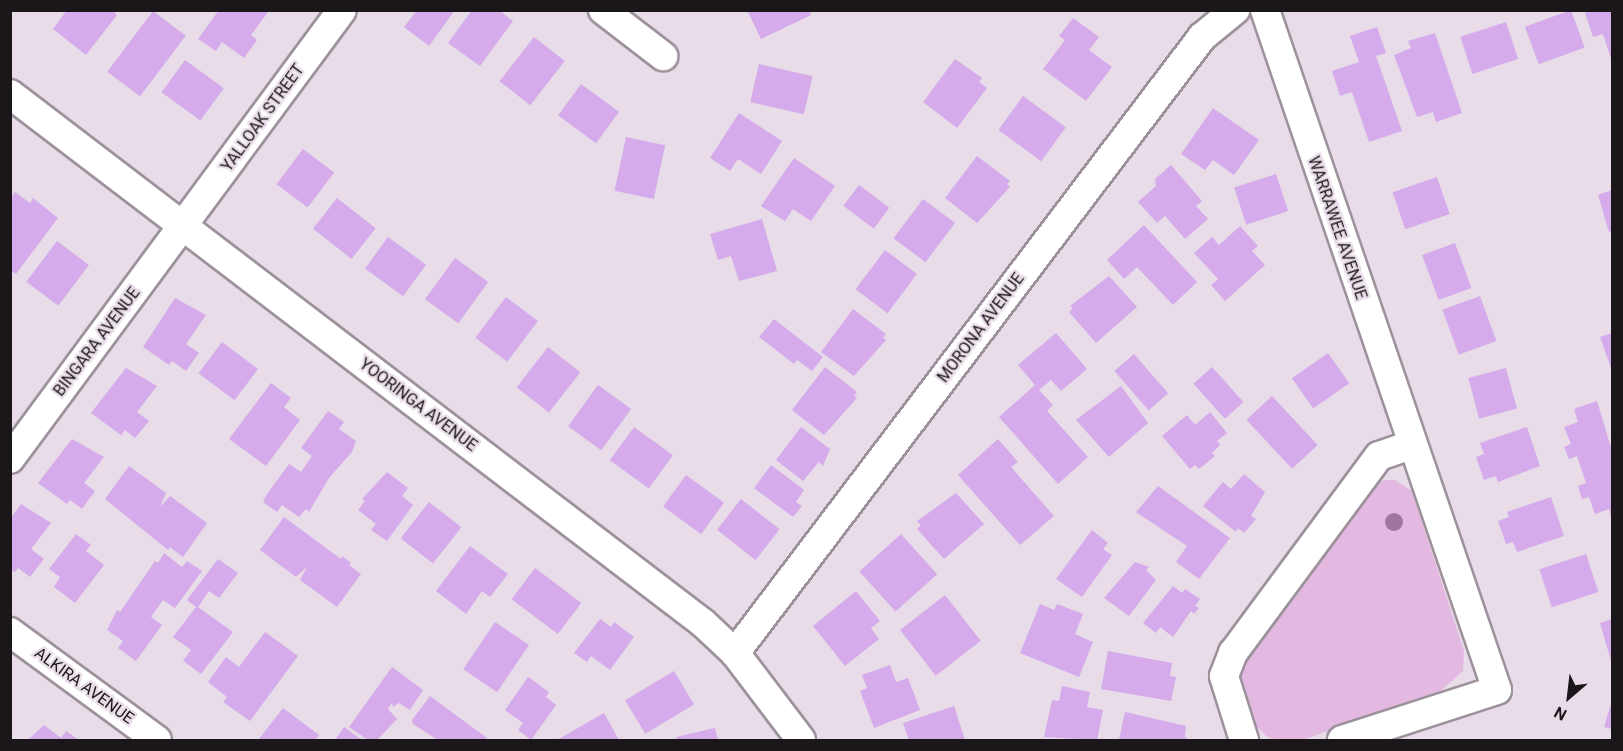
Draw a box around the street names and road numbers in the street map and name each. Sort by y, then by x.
street label: YALLOAK STREET [218,61,308,175]
street label: WARRAWEE AVENUE [1303,154,1371,302]
street label: MORONA AVENUE [934,270,1028,386]
street label: BINGARA AVENUE [50,284,144,400]
street label: YOORINGA AVENUE [355,355,481,455]
street label: ALKIRA AVENUE [31,644,137,728]

